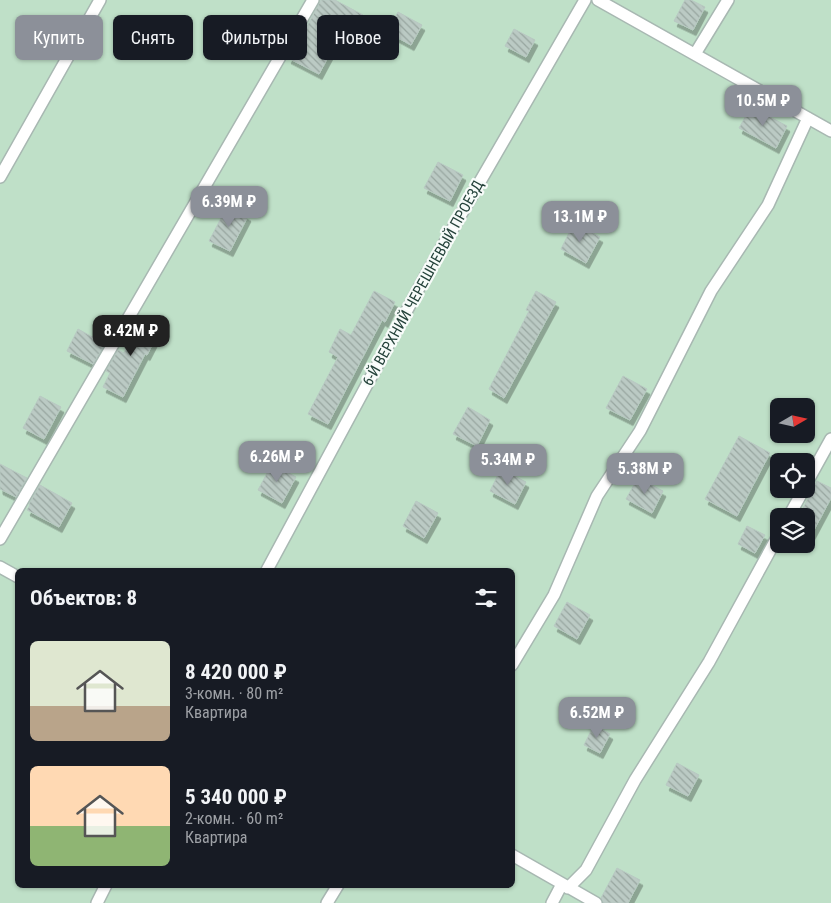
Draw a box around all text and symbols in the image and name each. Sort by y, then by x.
chip: Купить [15,15,103,60]
chip: Снять [113,15,193,60]
chip: Фильтры [203,15,307,60]
chip: Новое [317,15,399,60]
pin: 10.5M ₽ [717,84,809,127]
text: 10.5M ₽ [736,91,790,110]
street label: 6-Й ВЕРХНИЙ ЧЕРЕШНЕВЫЙ ПРОЕЗД [359,177,487,389]
pin: 6.39M ₽ [183,186,275,228]
text: 6.39M ₽ [202,192,256,211]
pin: 13.1M ₽ [534,200,626,243]
text: 13.1M ₽ [553,207,607,226]
pin: 8.42M ₽ [85,314,177,357]
text: 8.42M ₽ [104,321,158,340]
north arrow [770,398,815,442]
map controls [770,398,815,553]
pin: 6.26M ₽ [231,440,323,483]
pin: 5.34M ₽ [462,444,554,486]
text: 6.26M ₽ [250,447,304,466]
text: 5.34M ₽ [481,450,535,469]
pin: 5.38M ₽ [599,452,691,495]
button: locate [770,453,815,498]
text: 5.38M ₽ [618,459,672,478]
button: layers [770,508,815,553]
icon: filters [472,584,500,612]
text: Объектов: 8 [30,586,137,610]
text: 8 420 000 ₽ [185,660,287,684]
icon: home [70,661,130,721]
text: 3-комн. · 80 m² [185,684,283,703]
pin: 6.52M ₽ [551,696,643,739]
text: Квартира [185,703,247,722]
text: 6.52M ₽ [570,703,624,722]
text: 5 340 000 ₽ [185,785,287,809]
icon: home [70,786,130,846]
text: 2-комн. · 60 m² [185,809,283,828]
text: Квартира [185,828,247,847]

